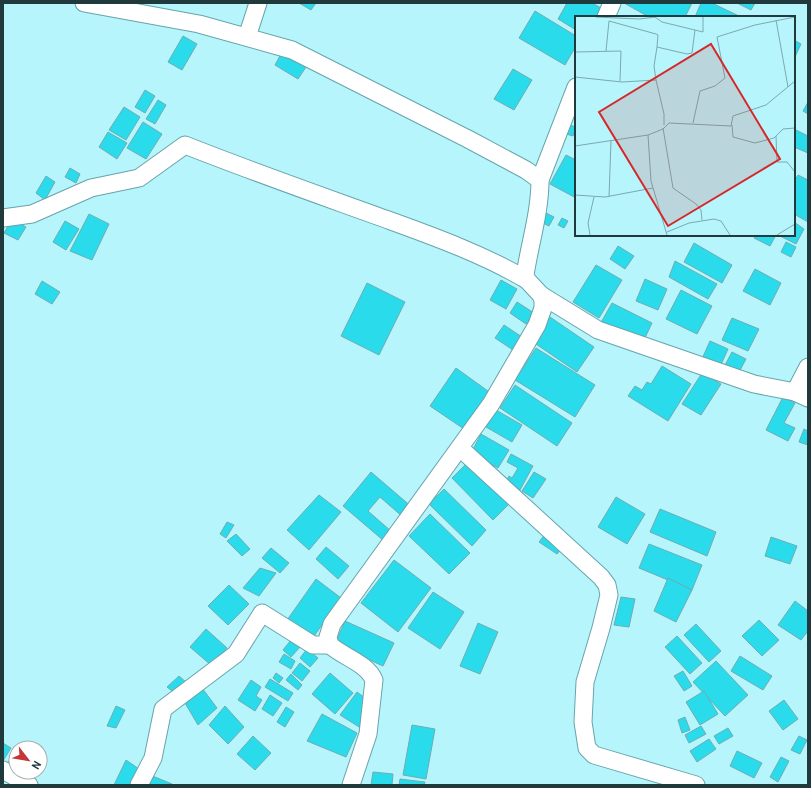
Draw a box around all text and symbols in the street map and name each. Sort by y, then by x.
inset map [575,16,795,236]
north arrow [8,740,48,780]
text: N [30,759,44,772]

